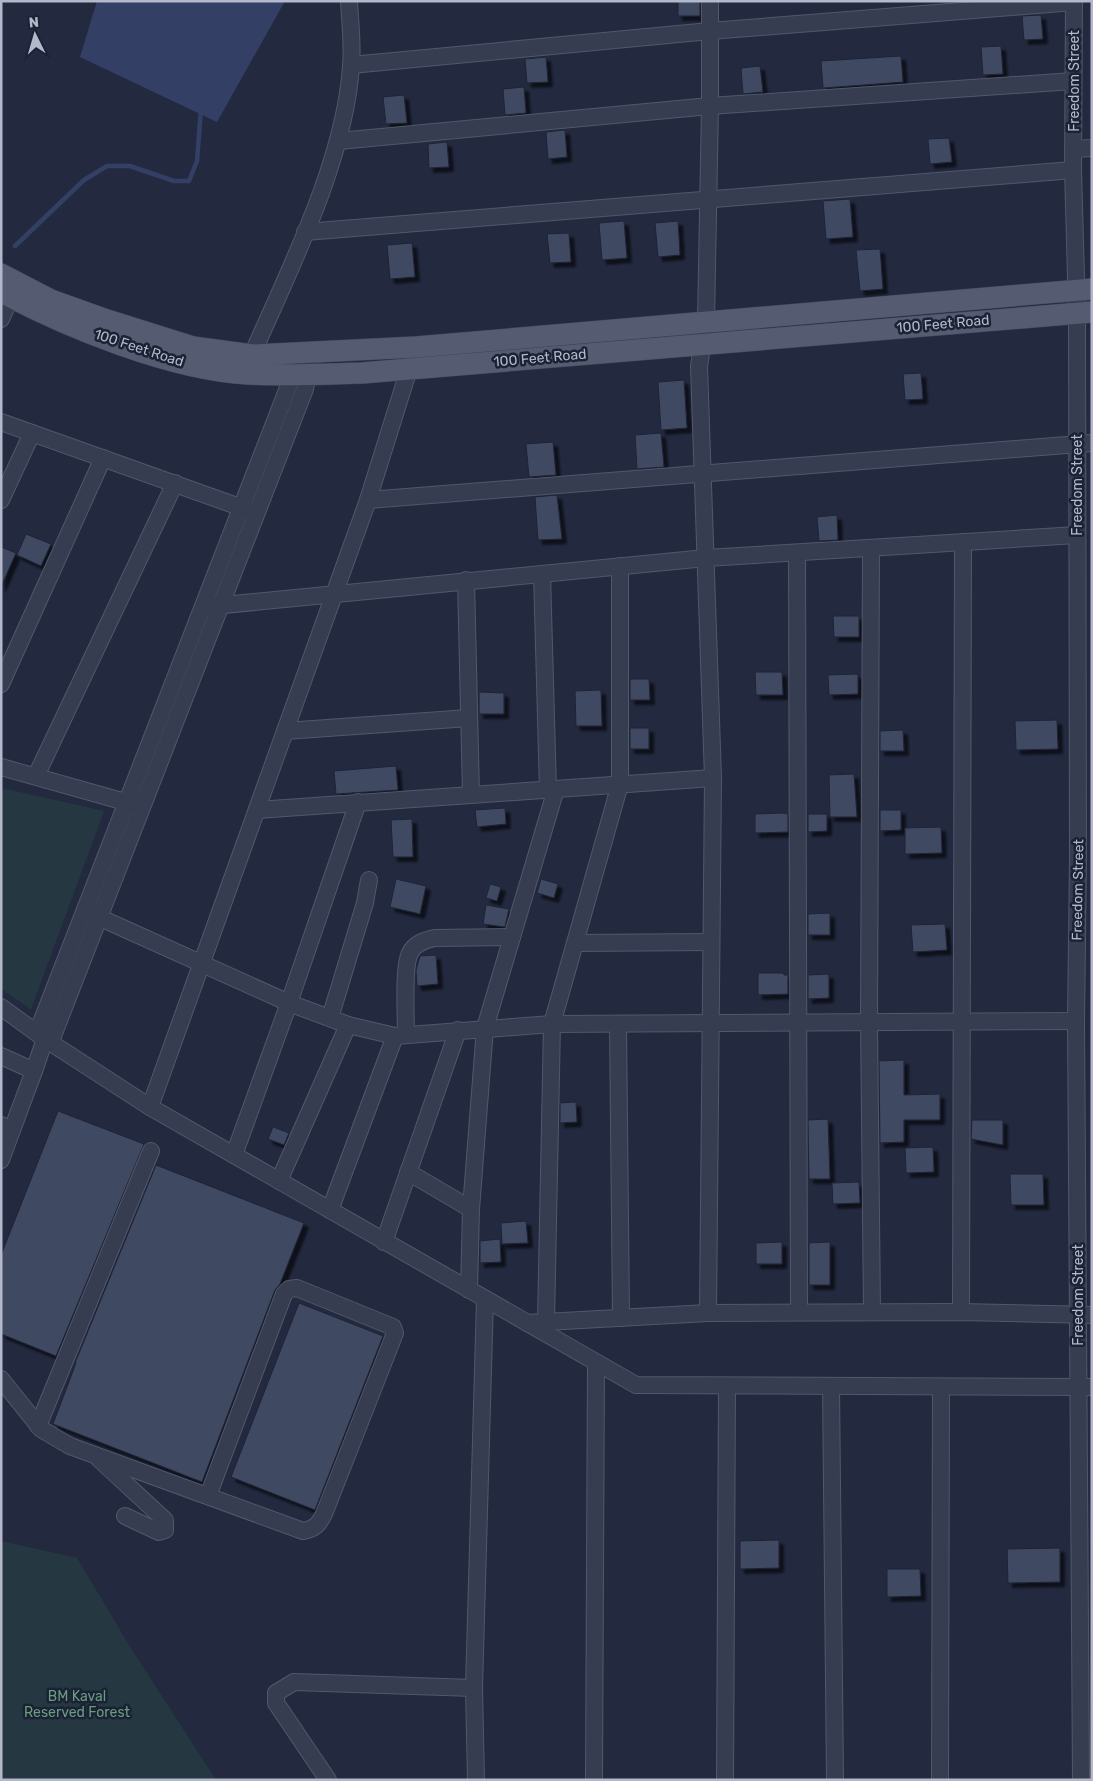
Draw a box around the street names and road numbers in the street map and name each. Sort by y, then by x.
street label: Freedom Street [1066,30,1083,132]
street label: 100 Feet Road [896,311,990,337]
street label: 100 Feet Road [92,326,186,370]
street label: 100 Feet Road [493,345,587,371]
street label: Freedom Street [1069,434,1086,536]
street label: Freedom Street [1069,839,1087,941]
street label: Freedom Street [1070,1244,1087,1346]

